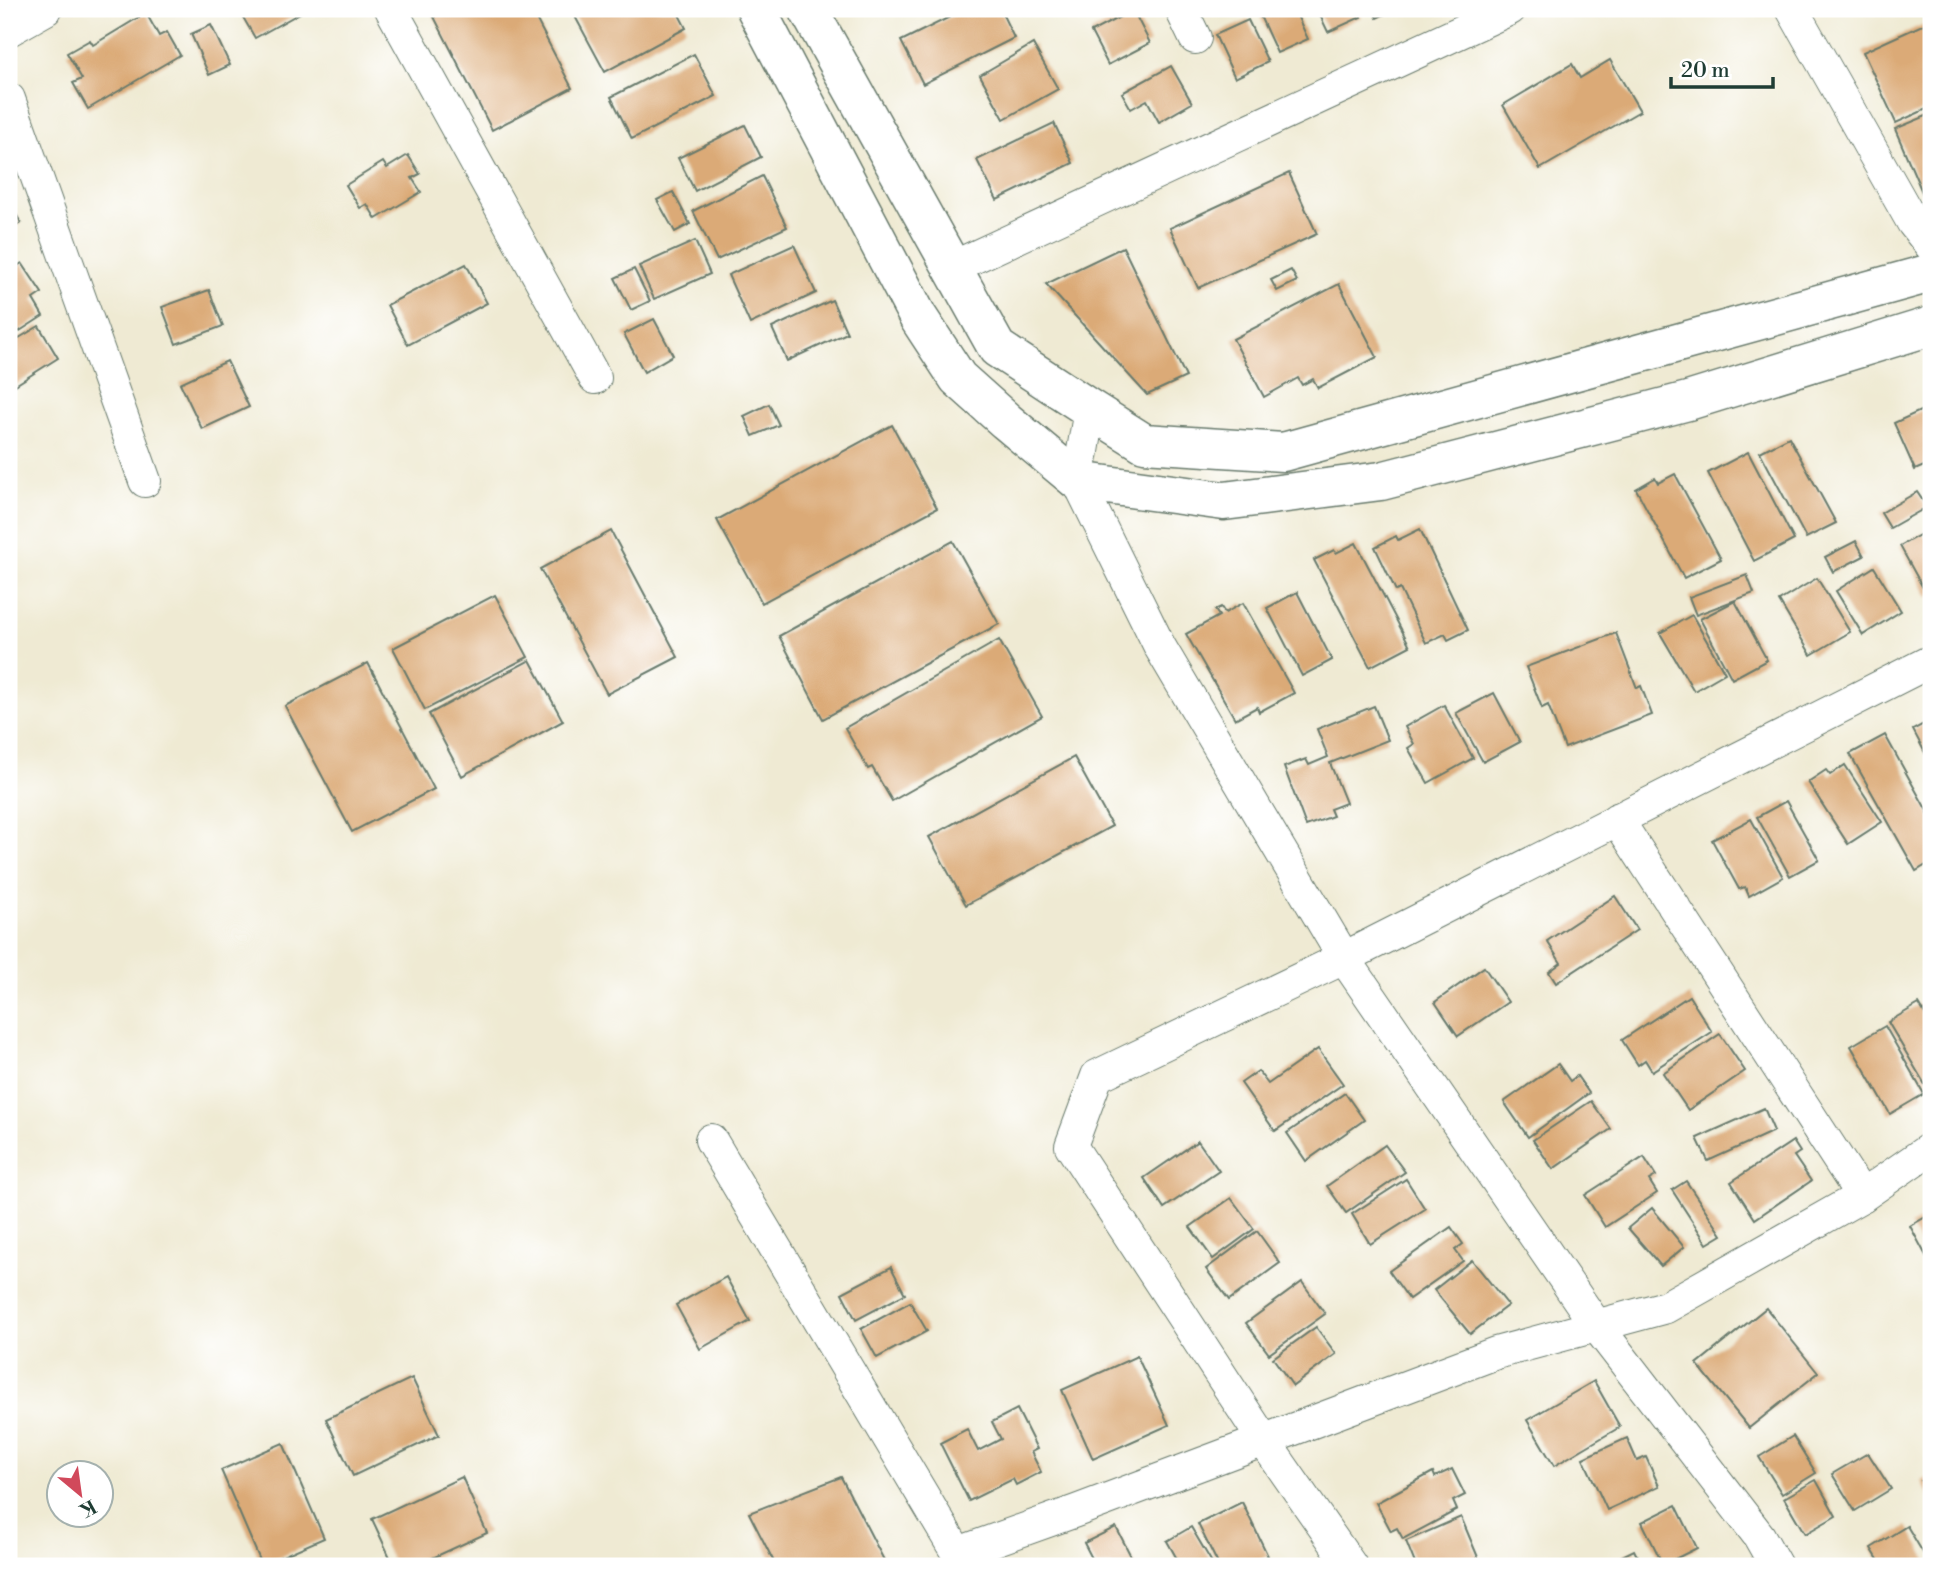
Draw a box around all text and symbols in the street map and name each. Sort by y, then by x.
scale bar [1671,46,1772,90]
text: 20 m [1681,58,1730,84]
north arrow [46,1460,116,1530]
text: K [75,1494,100,1523]

